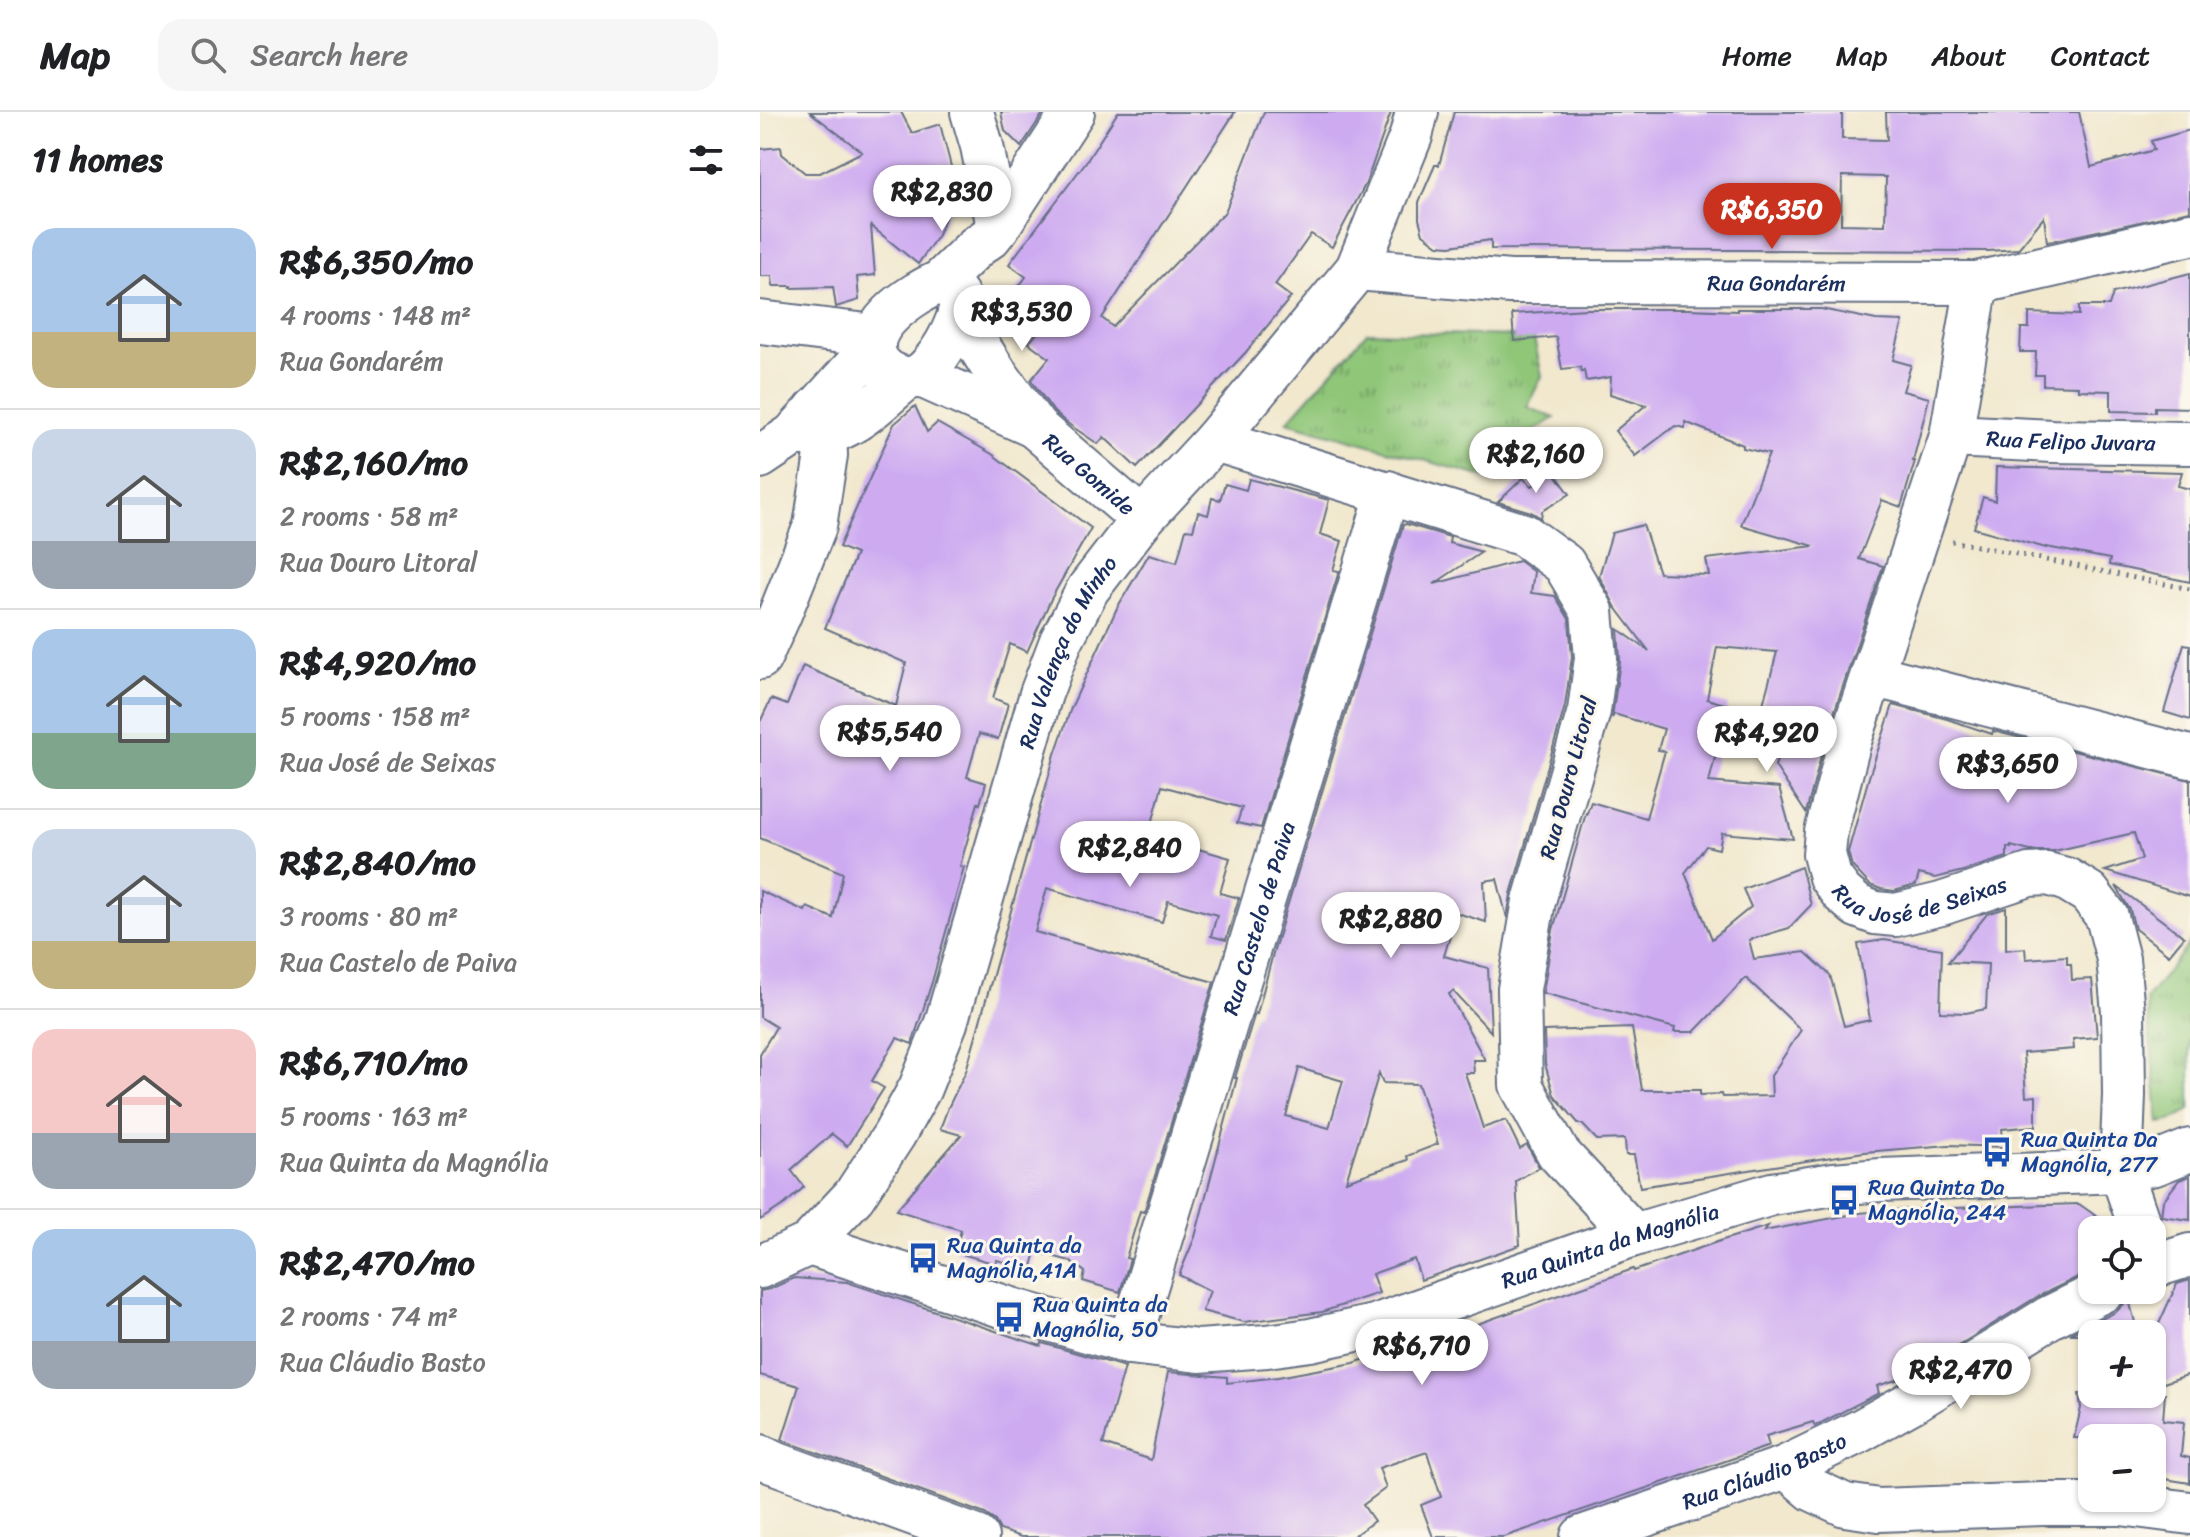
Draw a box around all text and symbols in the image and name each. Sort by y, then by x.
search box [158,19,718,91]
text: Map [40,22,110,89]
text: Search here [250,28,408,82]
text: Home [1722,31,1792,80]
text: Map [1836,31,1887,80]
text: About [1931,31,2007,80]
text: Contact [2051,31,2150,80]
icon: search [186,33,230,77]
text: 11 homes [32,130,163,190]
icon: filters [684,138,728,182]
pin: R$2,830 [868,165,1016,233]
text: R$2,830 [891,168,993,214]
pin: R$6,350 [1698,183,1846,251]
text: R$6,350 [1721,186,1823,232]
text: R$6,350/mo [280,232,473,292]
icon: home [96,260,192,356]
street label: Rua Gondarém [1707,263,1846,302]
pin: R$3,530 [948,285,1096,353]
text: R$3,530 [971,288,1073,334]
text: 4 rooms · 148 m² [280,292,471,338]
text: Rua Gondarém [280,338,443,384]
street label: Rua Felipo Juvara [1986,418,2157,462]
street label: Rua Gomide [1034,422,1145,525]
pin: R$2,160 [1462,427,1610,495]
text: R$2,160 [1487,430,1585,476]
text: R$2,160/mo [280,433,468,493]
icon: home [96,461,192,557]
text: 2 rooms · 58 m² [280,493,458,539]
text: Rua Douro Litoral [280,539,477,585]
street label: Rua Valença do Minho [1007,546,1127,753]
text: R$4,920/mo [280,633,476,693]
icon: home [96,661,192,757]
street label: Rua Douro Litoral [1528,692,1609,864]
text: 5 rooms · 158 m² [280,693,471,739]
pin: R$5,540 [816,705,964,773]
pin: R$4,920 [1693,706,1841,774]
text: R$5,540 [838,708,942,754]
text: R$4,920 [1715,709,1819,755]
pin: R$3,650 [1934,737,2082,805]
text: Rua José de Seixas [280,739,496,785]
text: R$3,650 [1957,740,2059,786]
street label: Rua Castelo de Paiva [1210,817,1306,1020]
pin: R$2,840 [1056,821,1204,889]
text: R$2,840 [1078,824,1182,870]
text: R$2,840/mo [280,833,476,893]
icon: home [96,861,192,957]
text: Rua José de Seixas [1822,864,2013,935]
street label: Rua José de Seixas [1833,866,2015,892]
pin: R$2,880 [1317,892,1465,960]
text: 3 rooms · 80 m² [280,893,458,939]
text: R$2,880 [1339,895,1443,941]
text: Rua Castelo de Paiva [280,939,517,985]
text: R$6,710/mo [280,1033,468,1093]
icon: home [96,1061,192,1157]
text: 5 rooms · 163 m² [280,1093,468,1139]
place label: Rua Quinta Da Magnólia, 277 [2021,1120,2158,1184]
bus stop icon: Rua Quinta Da Magnólia, 277 [1980,1135,2014,1169]
text: Rua Quinta da Magnólia [280,1139,548,1185]
place label: Rua Quinta Da Magnólia, 244 [1868,1168,2007,1232]
bus stop icon: Rua Quinta Da Magnólia, 244 [1827,1183,1861,1217]
street label: Rua Quinta da Magnólia [1496,1191,1724,1300]
map controls [2078,1216,2166,1512]
button: locate [2078,1216,2166,1304]
place label: Rua Quinta da Magnólia,41A [947,1226,1082,1290]
text: R$2,470/mo [280,1233,475,1293]
bus stop icon: Rua Quinta da Magnólia,41A [906,1241,940,1275]
icon: home [96,1261,192,1357]
place label: Rua Quinta da Magnólia, 50 [1033,1285,1168,1349]
text: 2 rooms · 74 m² [280,1293,458,1339]
bus stop icon: Rua Quinta da Magnólia, 50 [992,1300,1026,1334]
pin: R$6,710 [1348,1319,1496,1387]
button: + [2078,1320,2166,1408]
text: R$6,710 [1373,1322,1471,1368]
text: Rua Cláudio Basto [280,1339,486,1385]
pin: R$2,470 [1887,1343,2035,1411]
text: R$2,470 [1910,1346,2012,1392]
street label: Rua Cláudio Basto [1677,1421,1853,1521]
button: − [2078,1424,2166,1512]

